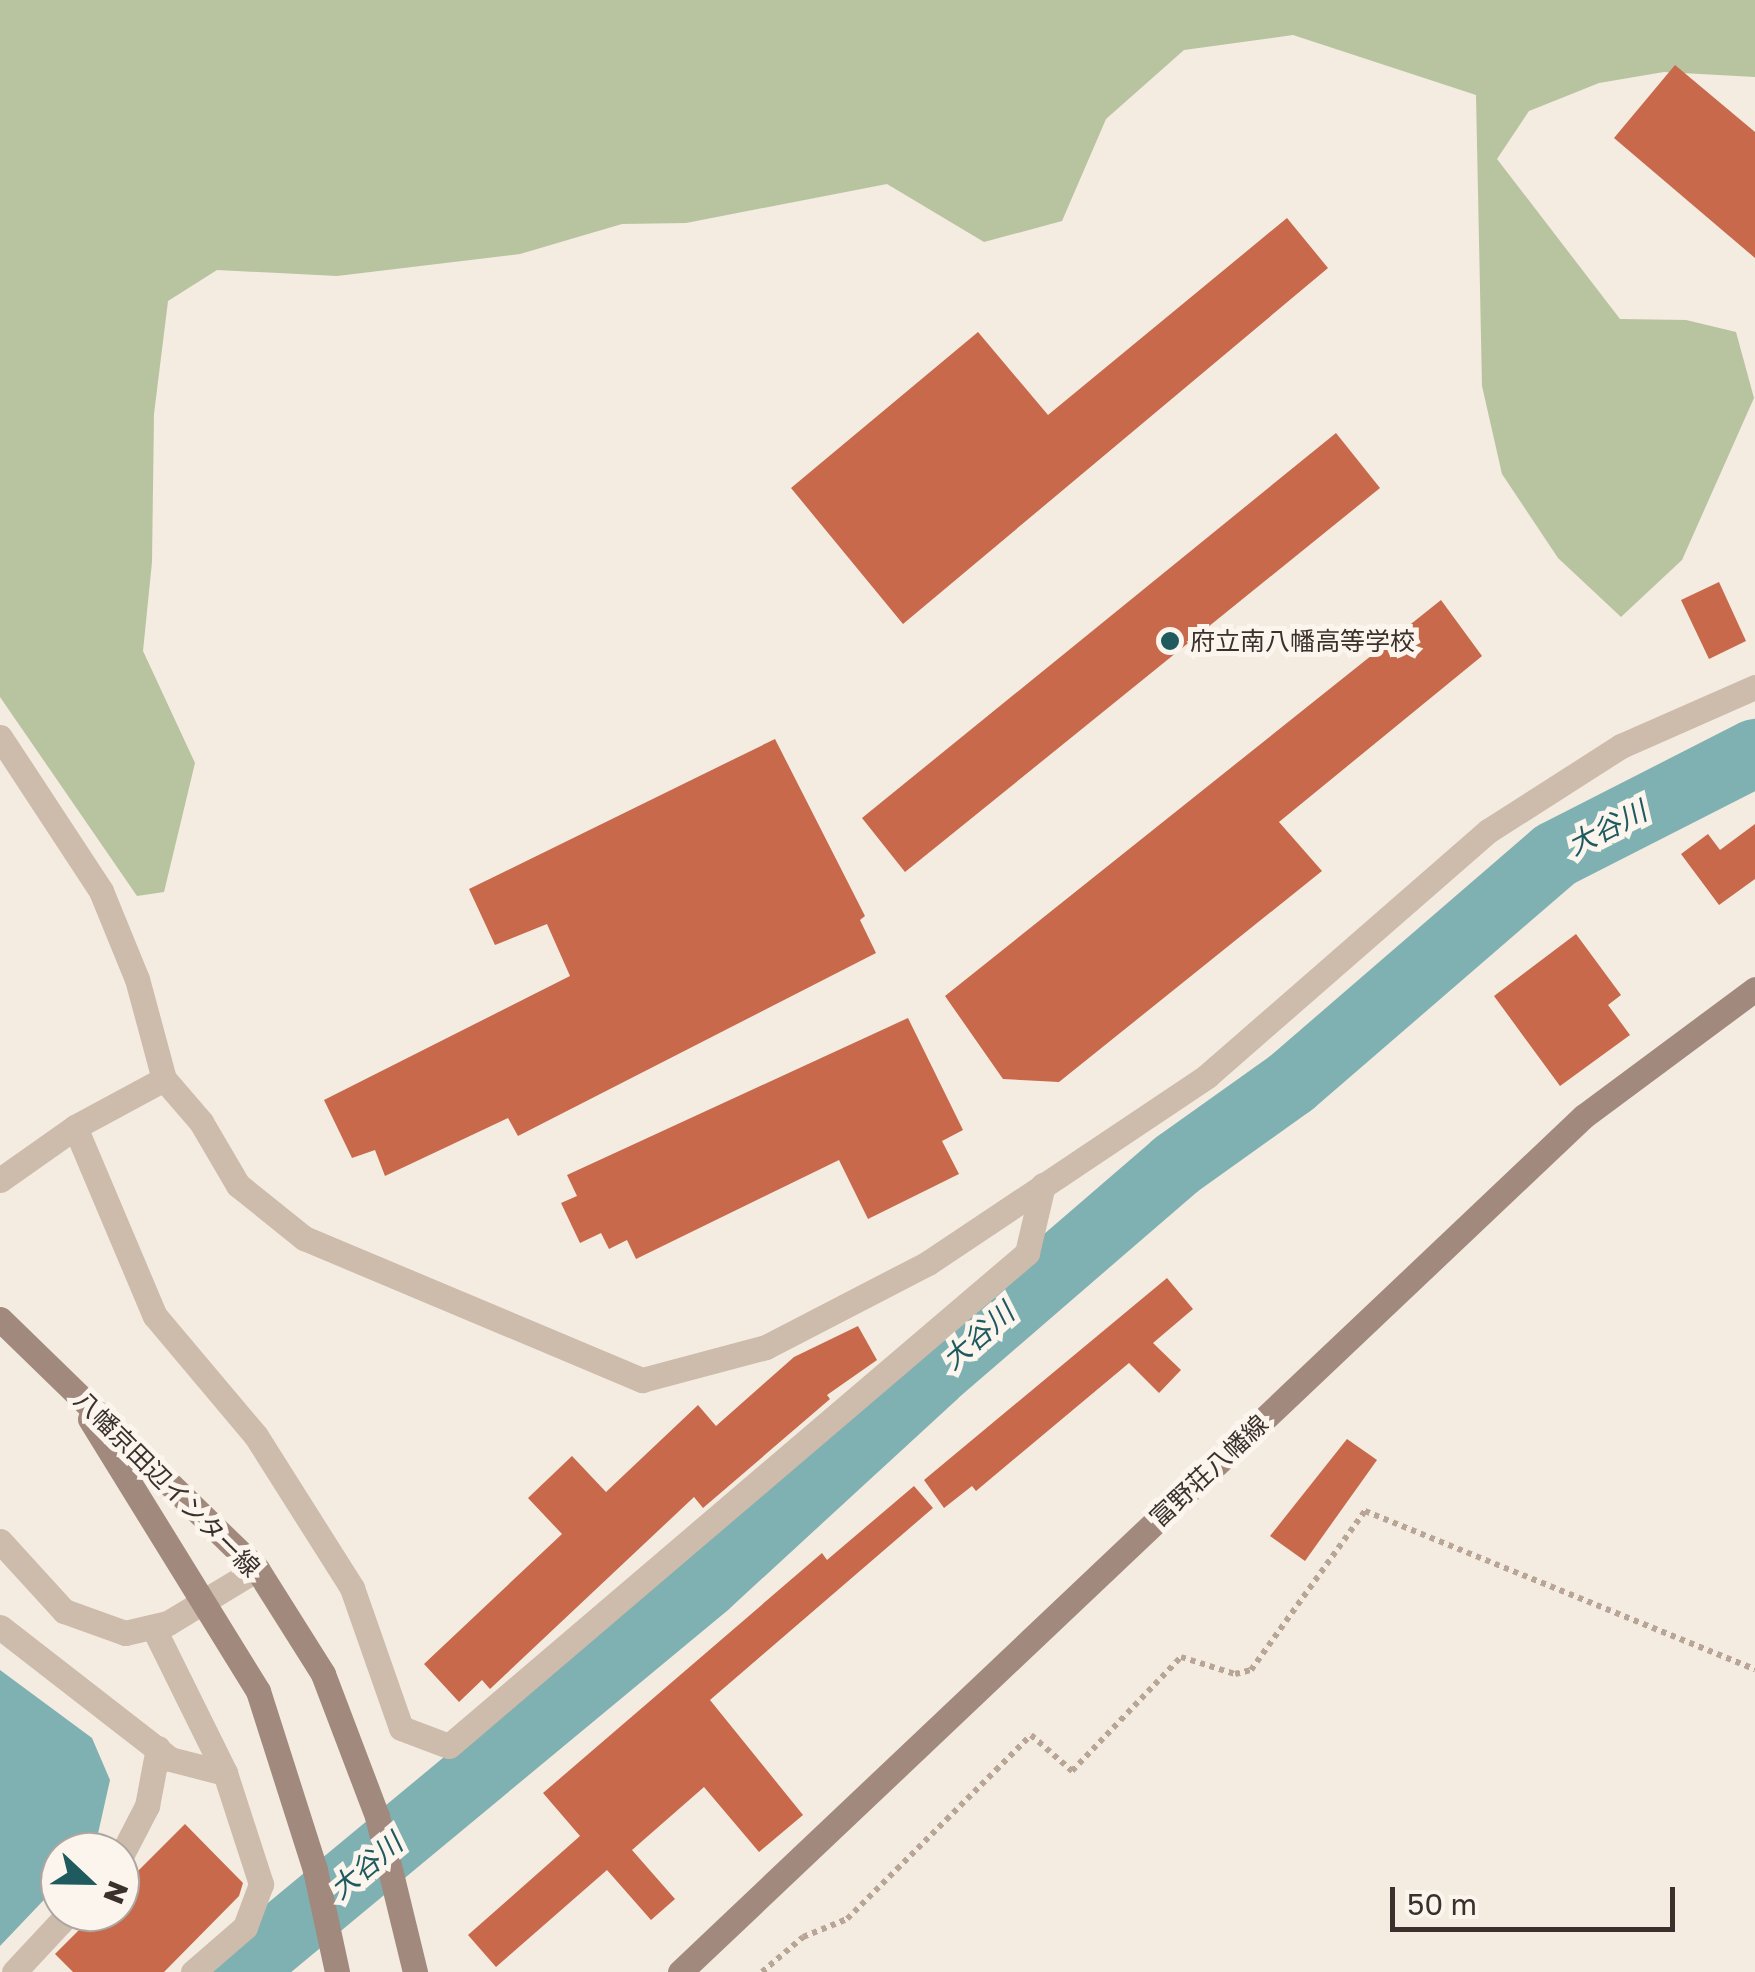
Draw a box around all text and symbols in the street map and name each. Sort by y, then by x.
place label: 府立南八幡高等学校 [1190,626,1415,656]
marker: 府立南八幡高等学校 [1159,630,1181,652]
water label: 大谷川 [1562,794,1652,862]
water label: 大谷川 [935,1296,1021,1376]
street label: 八幡京田辺インター線 [68,1385,266,1583]
street label: 富野荘八幡線 [1144,1409,1274,1533]
water label: 大谷川 [323,1826,409,1906]
north arrow [40,1832,140,1932]
scale bar [1395,1867,1680,1929]
text: N [97,1877,136,1909]
text: 50 m [1407,1886,1477,1922]

